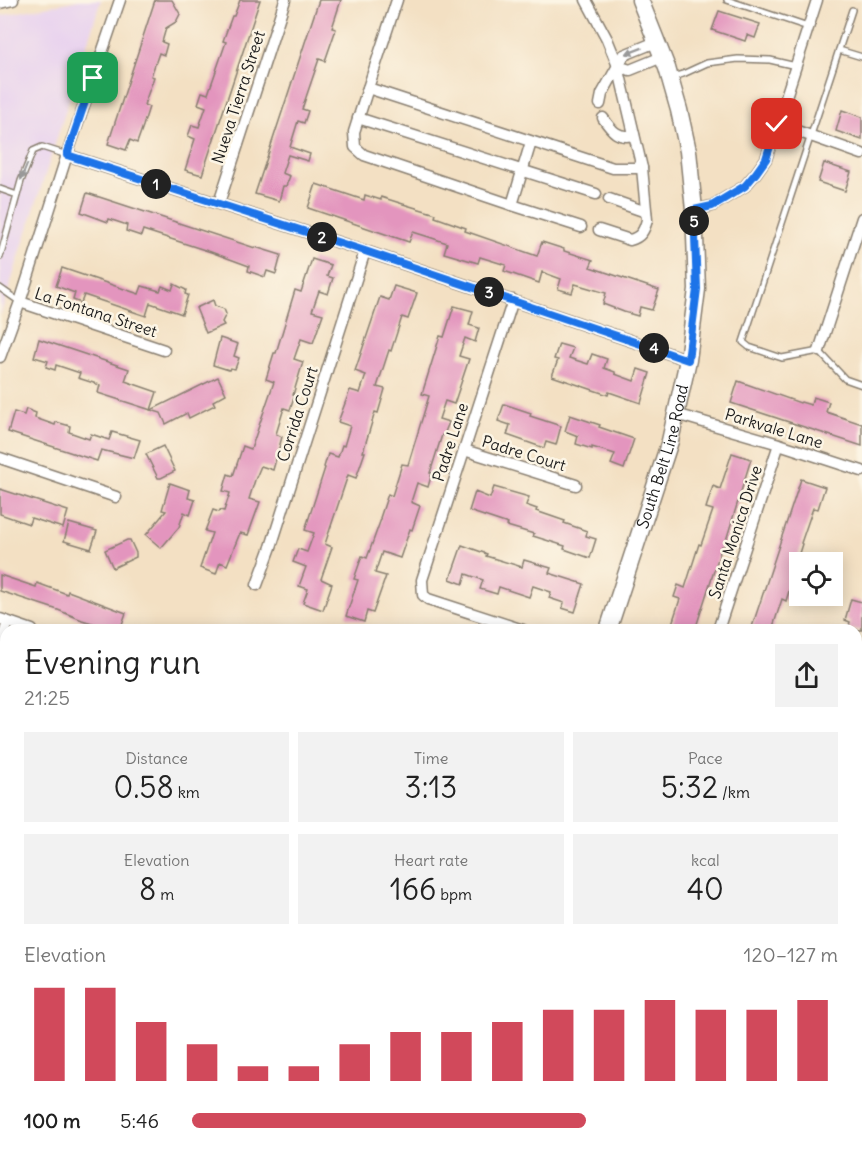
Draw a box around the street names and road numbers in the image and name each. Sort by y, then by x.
street label: Nueva Tierra Street [207,27,269,166]
street label: La Fontana Street [32,283,160,341]
street label: Corrida Court [272,363,322,464]
street label: South Belt Line Road [632,383,692,531]
street label: Padre Lane [428,400,472,484]
street label: Parkvale Lane [723,404,825,452]
street label: Padre Court [480,431,569,475]
street label: Santa Monica Drive [704,463,766,601]

